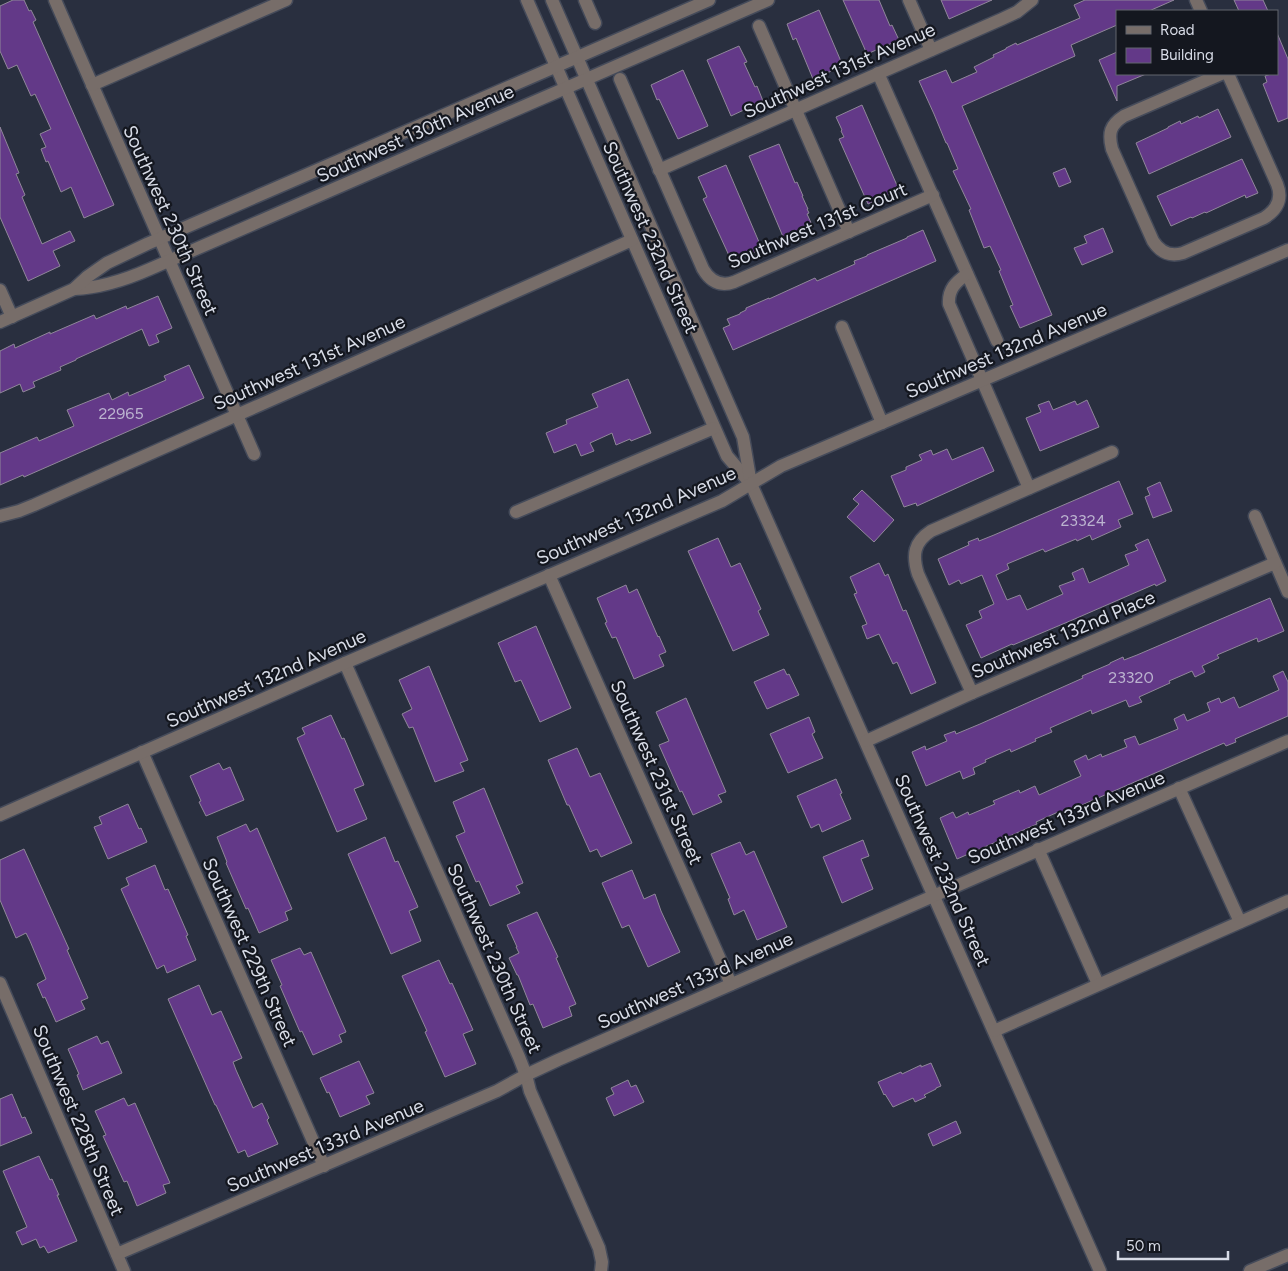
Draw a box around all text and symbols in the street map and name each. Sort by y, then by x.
legend [1116,10,1278,75]
street label: Southwest 131st Avenue [740,18,939,123]
text: Road [1160,21,1195,39]
text: Building [1160,46,1214,64]
street label: Southwest 130th Avenue [313,79,518,187]
street label: Southwest 230th Street [118,122,223,319]
street label: Southwest 232nd Street [598,138,703,337]
street label: Southwest 131st Court [724,177,910,274]
street label: Southwest 132nd Avenue [902,298,1110,403]
street label: Southwest 131st Avenue [210,310,409,415]
house number: 22965 [98,404,144,423]
street label: Southwest 132nd Avenue [533,461,740,570]
house number: 23324 [1060,511,1106,530]
street label: Southwest 132nd Place [968,585,1159,684]
street label: Southwest 132nd Avenue [163,624,370,733]
house number: 23320 [1108,668,1154,687]
street label: Southwest 231st Street [605,676,708,868]
street label: Southwest 133rd Avenue [964,766,1168,869]
street label: Southwest 232nd Street [890,771,995,970]
street label: Southwest 229th Street [197,854,302,1050]
street label: Southwest 230th Street [442,860,547,1057]
street label: Southwest 133rd Avenue [594,927,797,1034]
street label: Southwest 228th Street [28,1021,129,1219]
street label: Southwest 133rd Avenue [223,1094,427,1197]
scale bar [1118,1228,1228,1260]
text: 50 m [1126,1237,1161,1255]

